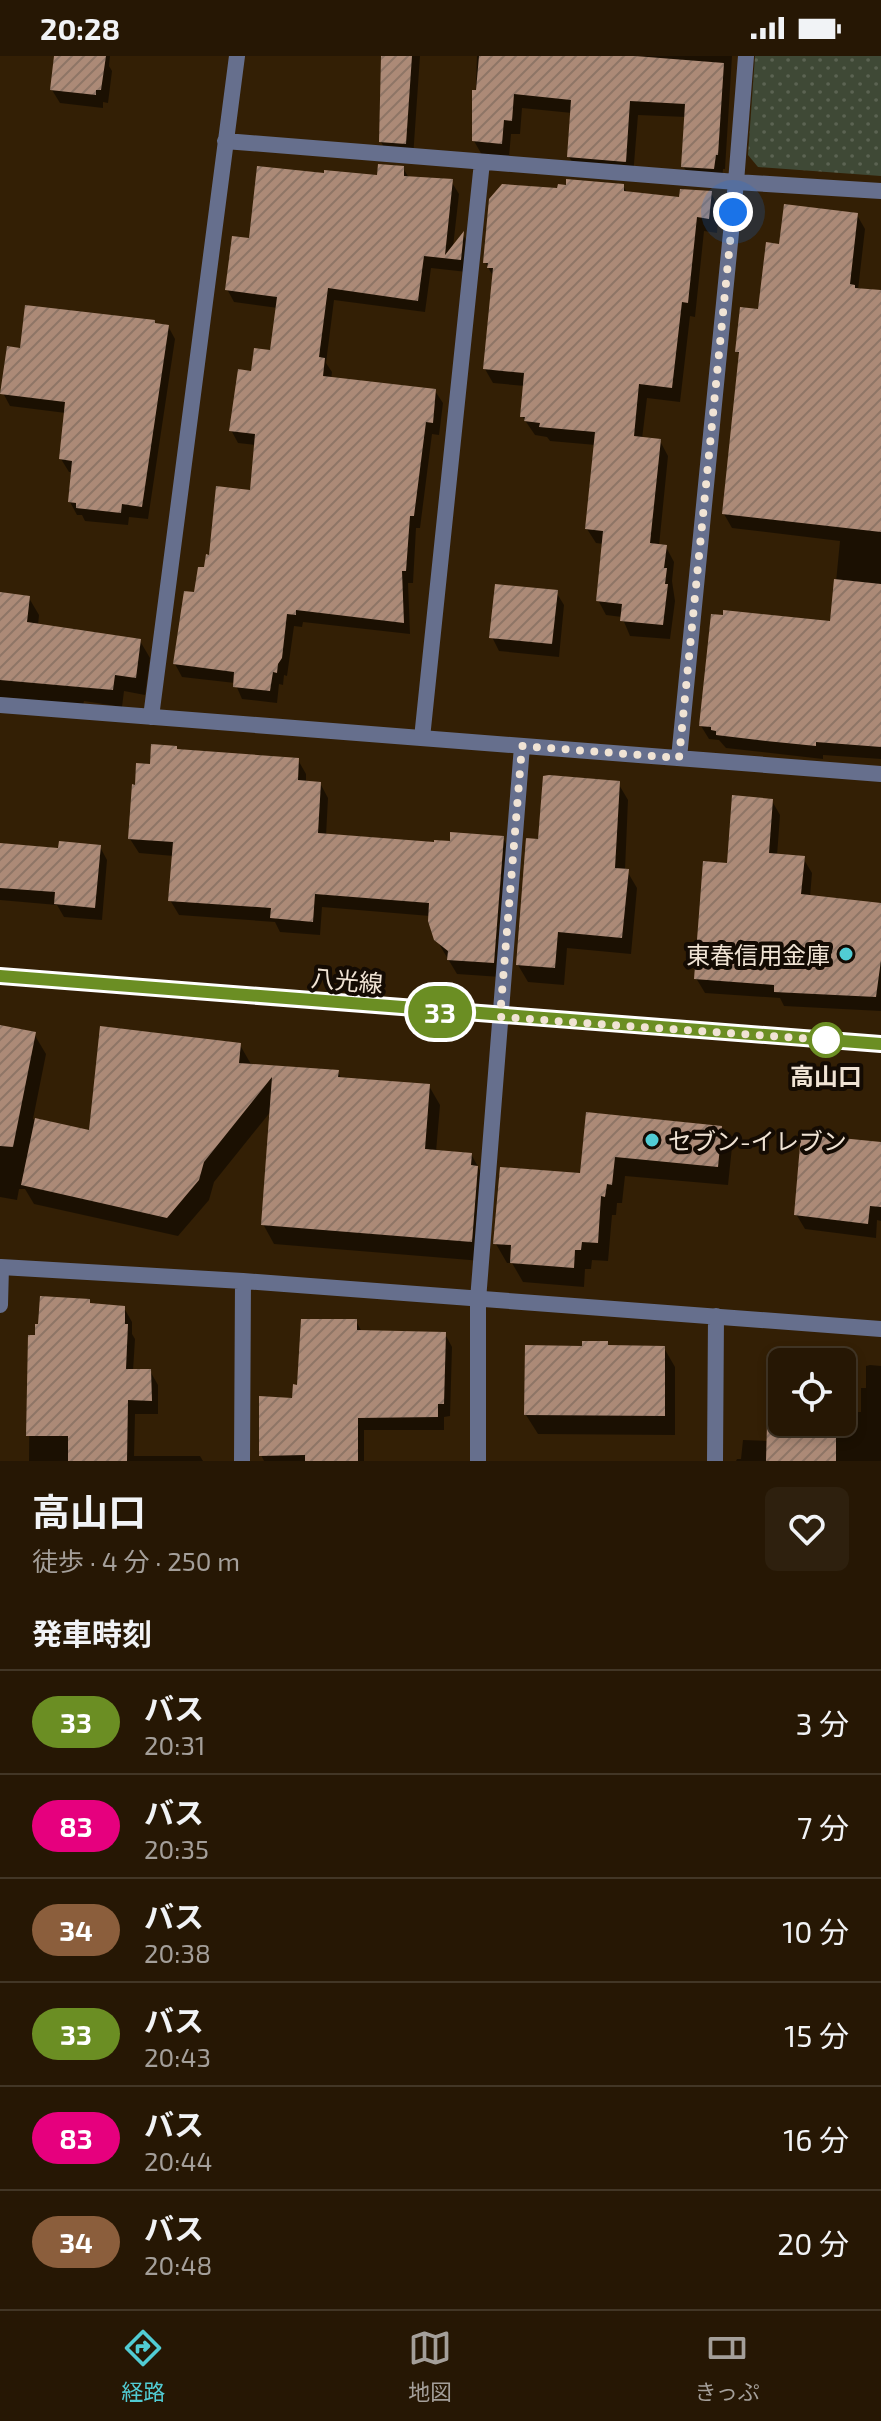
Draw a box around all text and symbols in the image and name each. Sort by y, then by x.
text: 20:28 [40,10,120,46]
your location [713,192,753,232]
place label: 東春信用金庫 [686,940,830,969]
marker: 東春信用金庫 [837,945,855,963]
street label: 八光線 [310,962,384,998]
line badge: 33 [404,986,476,1038]
text: 33 [424,995,456,1029]
marker: 高山口 [809,1023,843,1057]
place label: 高山口 [790,1061,862,1090]
place label: セブン-イレブン [668,1126,847,1155]
marker: セブン-イレブン [643,1131,661,1149]
map controls [768,1348,856,1436]
button: locate [768,1348,856,1436]
button: heart [765,1487,849,1571]
text: 高山口 [32,1488,146,1534]
text: 徒歩 · 4 分 · 250 m [32,1545,240,1576]
text: 発車時刻 [32,1615,152,1651]
text: バス [144,1690,204,1726]
text: 33 [60,1705,92,1739]
text: 3 分 [796,1705,849,1741]
text: 20:31 [144,1729,205,1760]
text: バス [144,1794,204,1830]
text: 83 [59,1809,93,1843]
text: 7 分 [797,1809,849,1845]
text: 20:35 [144,1833,209,1864]
text: バス [144,1898,204,1934]
text: 34 [59,1913,93,1947]
text: 10 分 [782,1913,849,1949]
text: 20:38 [144,1937,211,1968]
text: バス [144,2002,204,2038]
text: 33 [60,2017,92,2051]
text: 15 分 [784,2017,849,2053]
text: 20:43 [144,2041,211,2072]
text: バス [144,2106,204,2142]
text: 83 [59,2121,93,2155]
text: 16 分 [783,2121,849,2157]
text: 20:44 [144,2145,212,2176]
text: バス [144,2210,204,2246]
text: 34 [59,2225,93,2259]
text: 20 分 [777,2225,849,2261]
text: 20:48 [144,2249,212,2280]
tab: 経路 [121,2326,165,2406]
tab: 地図 [408,2326,452,2406]
tab: きっぷ [695,2326,760,2406]

